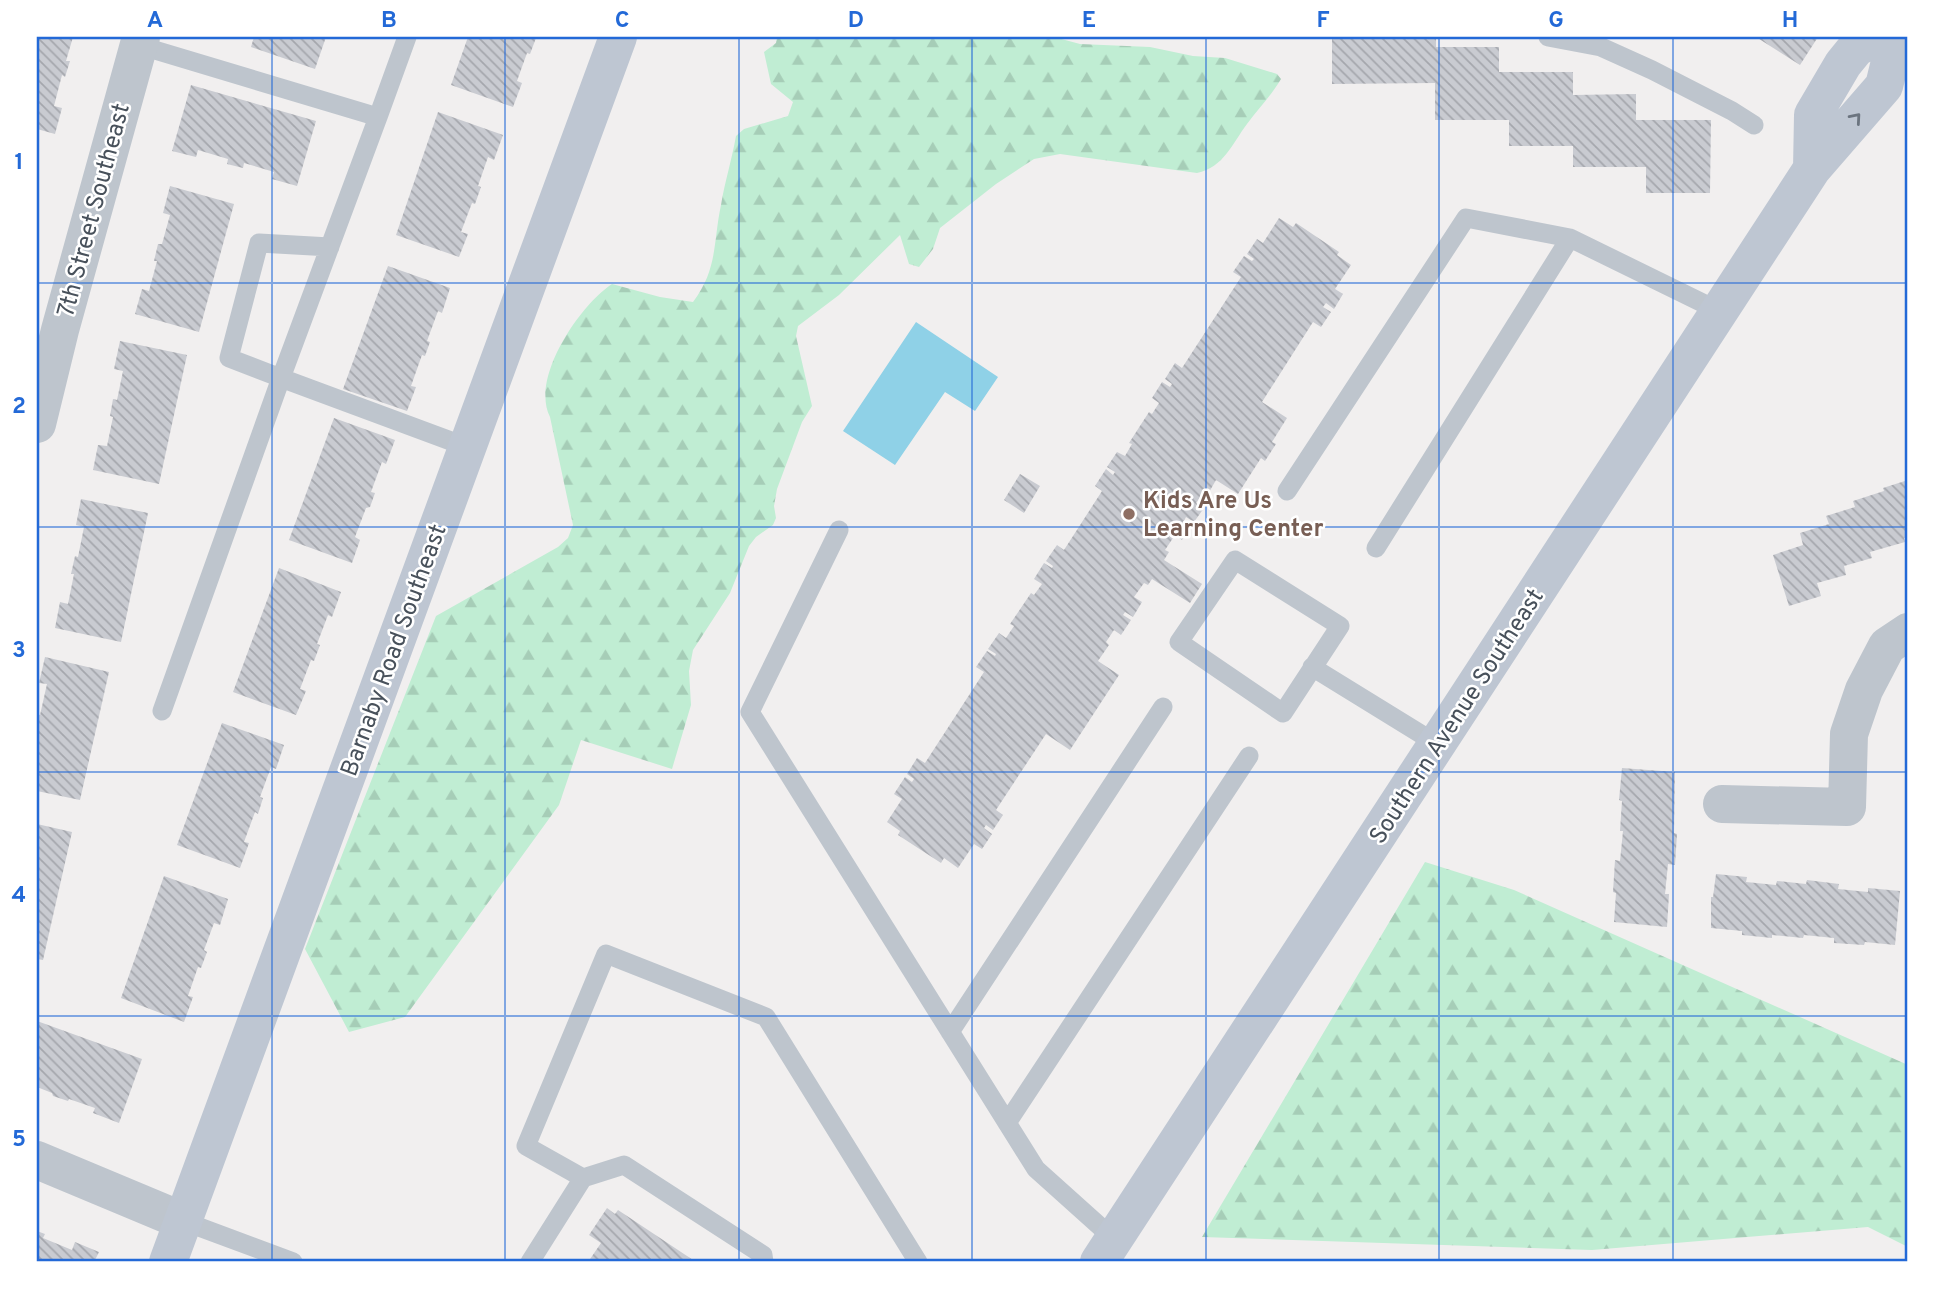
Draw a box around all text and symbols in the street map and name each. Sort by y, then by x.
text: A [147,7,163,36]
text: B [381,7,397,36]
text: C [615,7,629,36]
text: D [848,7,864,36]
text: E [1082,7,1096,36]
text: F [1316,7,1330,36]
text: G [1548,7,1564,36]
text: H [1782,7,1798,36]
street label: 7th Street Southeast [52,100,138,321]
one-way arrow [1848,113,1860,126]
text: 1 [14,149,24,178]
text: 2 [12,393,26,422]
place label: Kids Are Us Learning Center [1143,487,1324,545]
marker: Kids Are Us Learning Center [1121,506,1137,522]
street label: Barnaby Road Southeast [335,521,454,781]
street label: Southern Avenue Southeast [1364,584,1552,850]
text: 3 [12,637,26,666]
text: 4 [12,882,26,911]
text: 5 [12,1126,26,1155]

